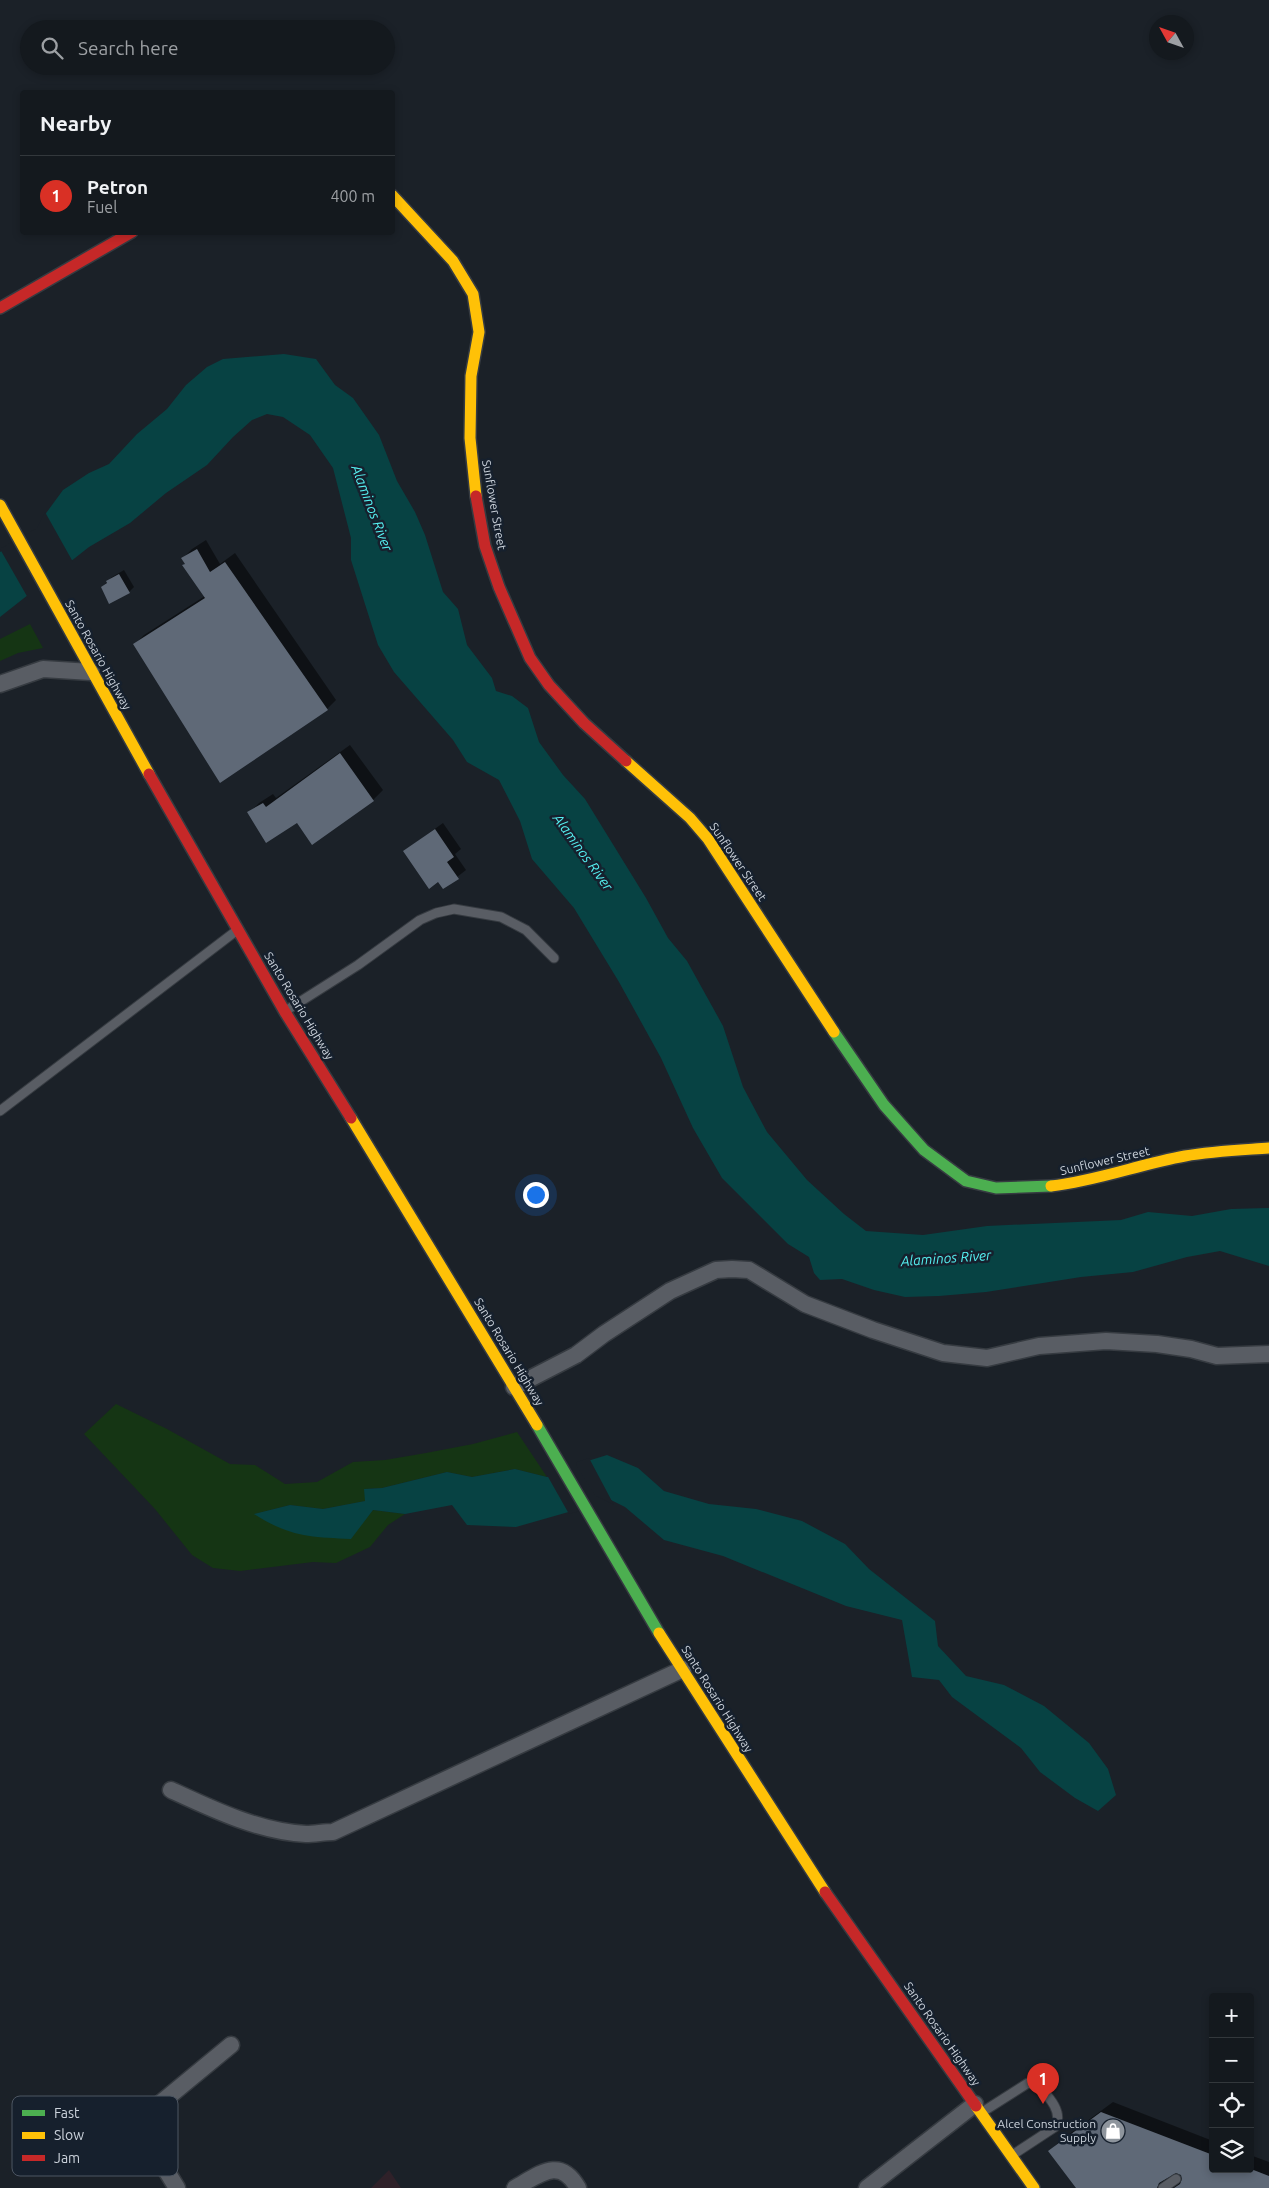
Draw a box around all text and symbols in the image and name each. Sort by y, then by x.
north arrow [1149,15,1194,60]
search box [20,20,395,75]
icon: search [38,34,66,62]
text: Search here [78,37,178,59]
text: Nearby [40,111,111,135]
text: Petron [87,176,148,198]
text: 1 [51,187,61,205]
text: 400 m [330,187,375,205]
text: Fuel [87,198,117,216]
street label: Sunflower Street [480,459,509,551]
water label: Alaminos River [348,462,396,554]
street label: Santo Rosario Highway [63,598,134,712]
water label: Alaminos River [549,810,617,894]
street label: Sunflower Street [707,820,770,903]
street label: Santo Rosario Highway [262,950,337,1062]
street label: Sunflower Street [1059,1144,1151,1177]
your location [523,1182,549,1208]
water label: Alaminos River [899,1247,993,1269]
street label: Santo Rosario Highway [472,1296,547,1408]
street label: Santo Rosario Highway [679,1643,756,1755]
street label: Santo Rosario Highway [902,1980,983,2088]
map controls [1209,1993,1254,2173]
button: + [1209,1993,1254,2038]
button: − [1209,2038,1254,2083]
pin: 1 [1027,2063,1059,2104]
button: locate [1209,2083,1254,2128]
legend [12,2096,178,2176]
text: Fast [54,2105,80,2121]
place label: Alcel Construction Supply [997,2117,1096,2144]
shop icon: Alcel Construction Supply [1100,2118,1126,2144]
text: Slow [54,2127,84,2143]
button: layers [1209,2128,1254,2173]
text: Jam [54,2150,80,2166]

